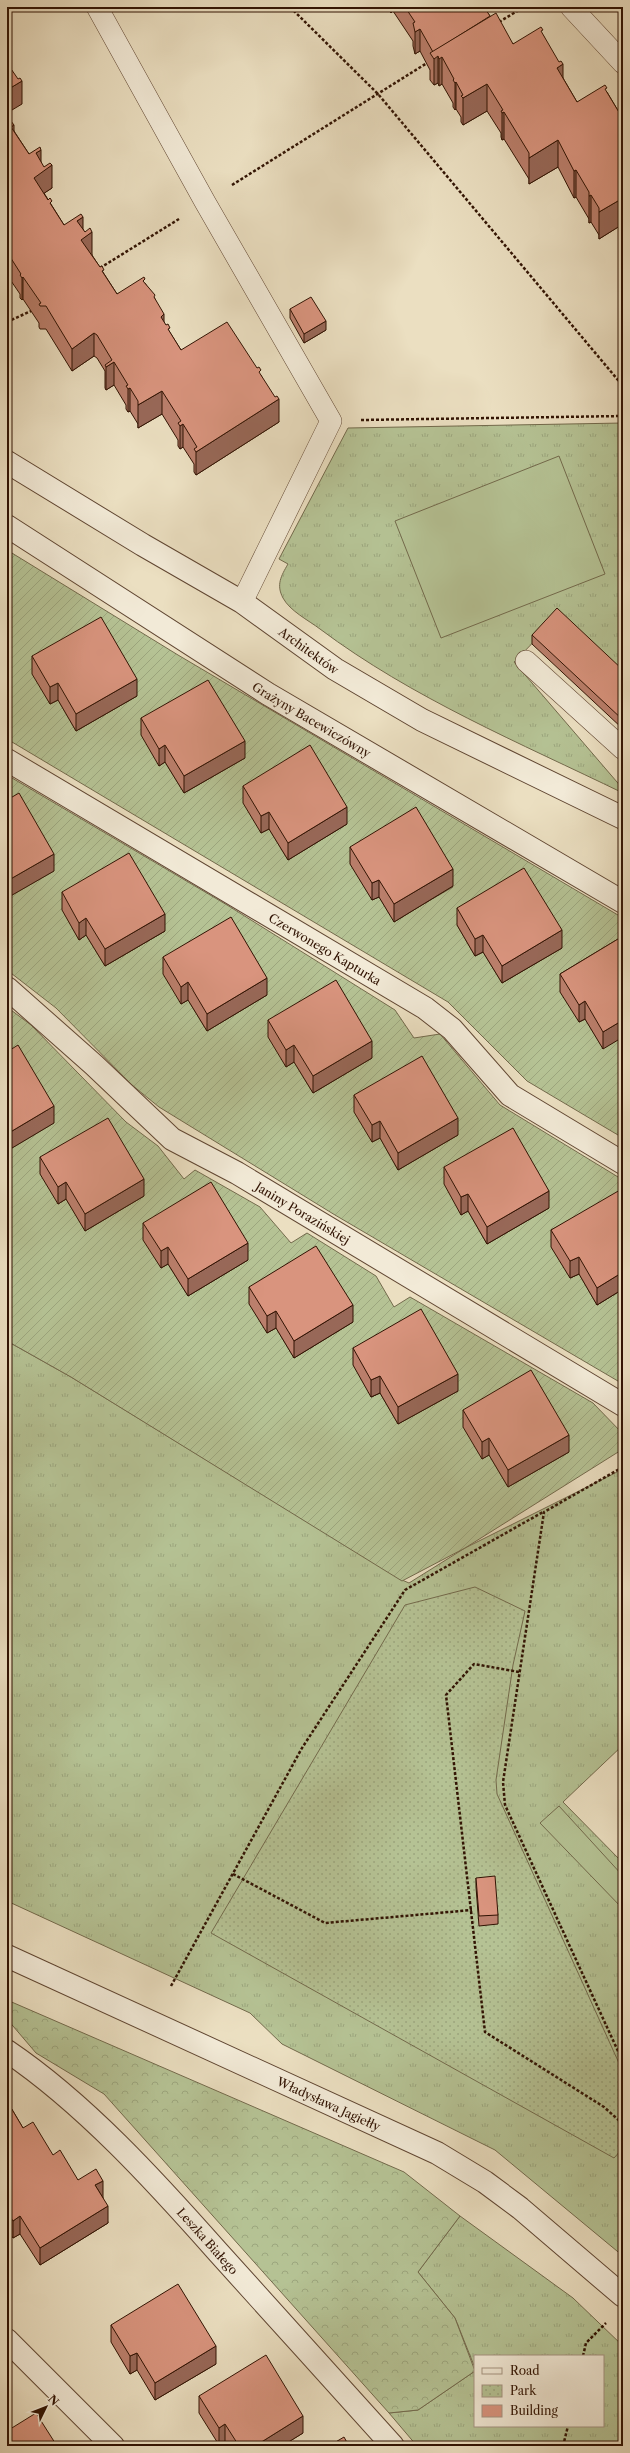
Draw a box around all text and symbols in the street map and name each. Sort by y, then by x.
street label: Architektów [275,623,343,677]
street label: Grażyny Bacewiczówny [250,679,374,760]
street label: Czerwonego Kapturka [266,910,385,988]
street label: Janiny Porazińskiej [251,1177,353,1247]
street label: Władysława Jagiełły [274,2073,383,2134]
street label: Leszka Białego [174,2204,242,2277]
legend [474,2355,604,2427]
text: Road [510,2363,540,2378]
text: Park [510,2383,537,2398]
north arrow [26,2387,66,2427]
text: N [45,2392,62,2409]
text: Building [510,2403,558,2418]

